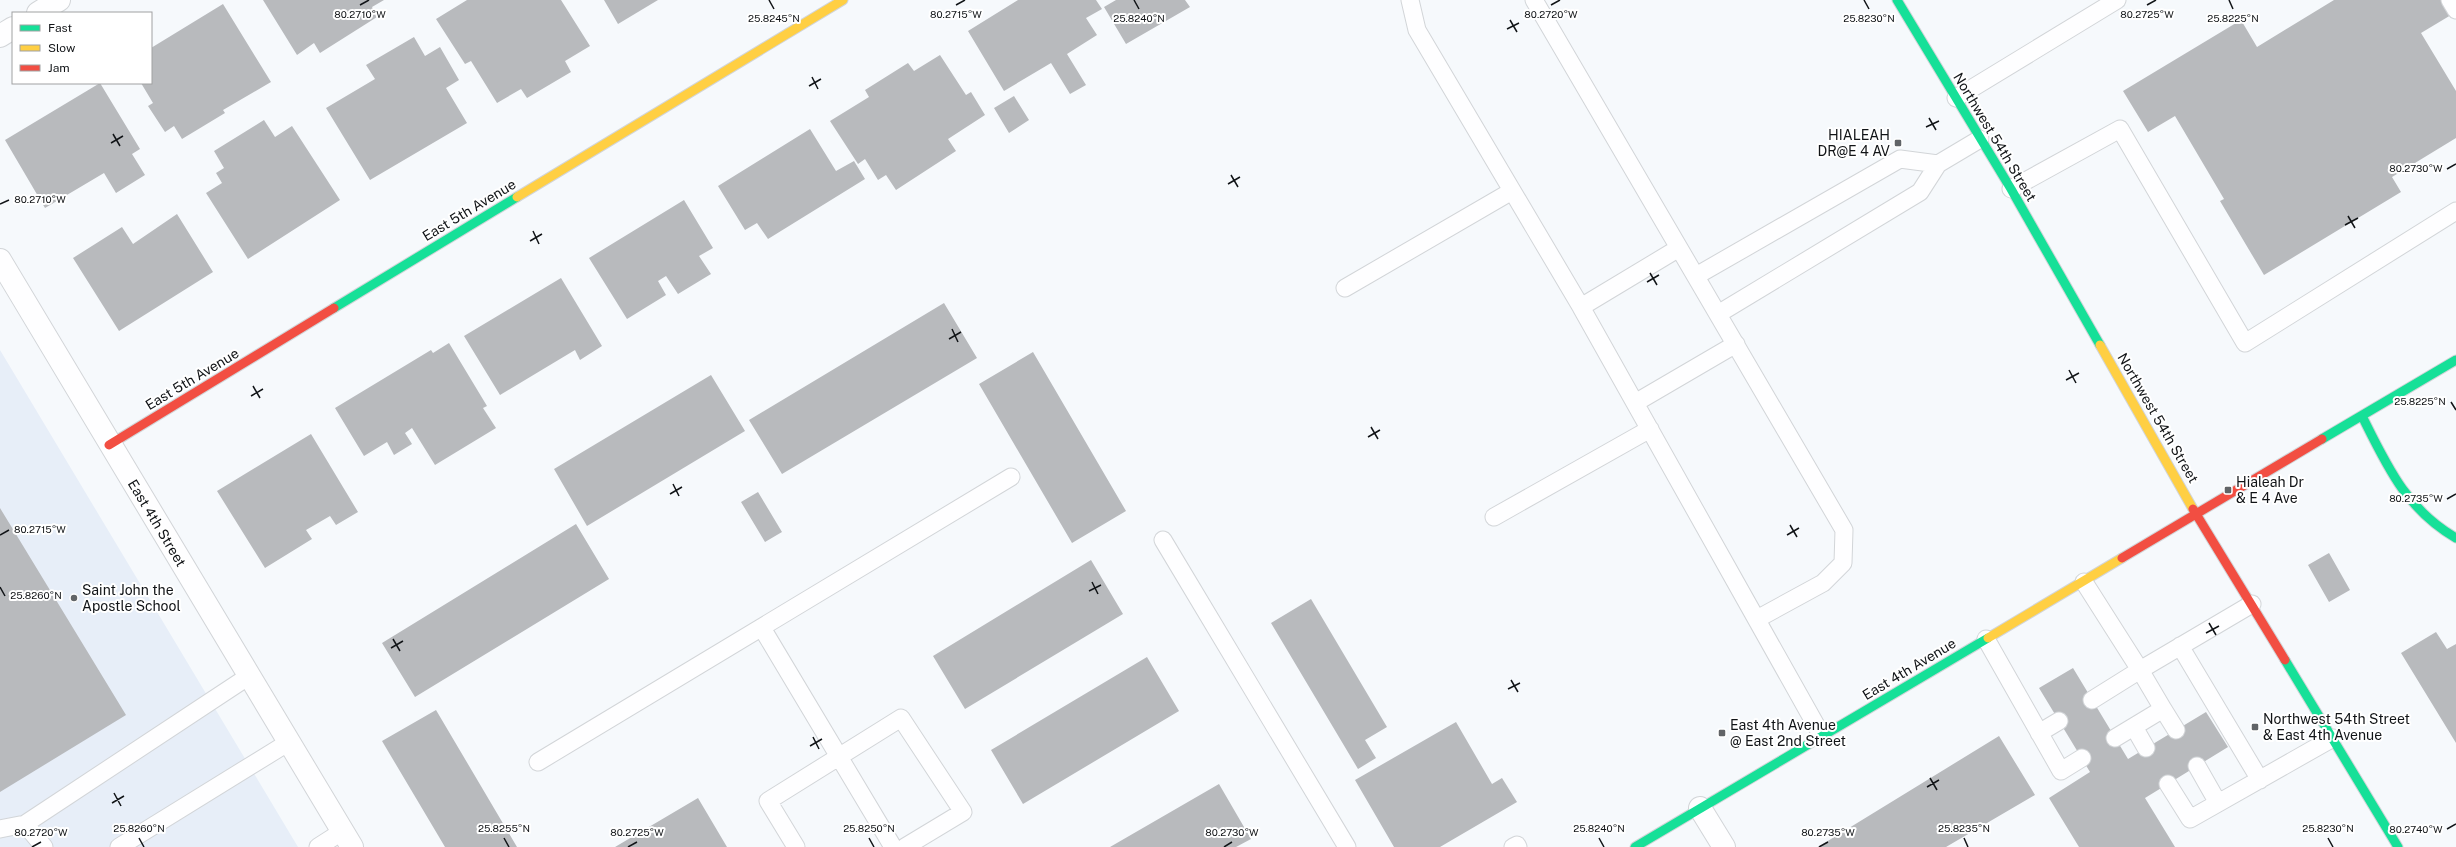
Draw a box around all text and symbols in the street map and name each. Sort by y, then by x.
text: 80.2710°W [334,8,386,20]
text: 80.2715°W [930,8,982,20]
text: 80.2720°W [1524,8,1578,20]
text: 80.2725°W [2120,8,2174,20]
legend [12,12,152,84]
text: 25.8245°N [748,12,800,24]
text: 25.8240°N [1113,12,1165,24]
text: 25.8230°N [1843,12,1895,24]
text: 25.8225°N [2207,12,2259,24]
text: Fast [48,21,73,35]
text: Slow [48,41,76,55]
text: Jam [48,61,70,75]
street label: Northwest 54th Street [1950,70,2040,204]
place label: HIALEAH DR@E 4 AV [1817,127,1891,159]
marker: HIALEAH DR@E 4 AV [1893,138,1903,148]
text: 80.2730°W [2389,162,2443,174]
street label: East 5th Avenue [419,176,519,244]
text: 80.2710°W [14,193,66,205]
street label: East 5th Avenue [142,345,242,413]
street label: Northwest 54th Street [2114,350,2202,486]
text: 25.8225°N [2394,395,2446,407]
place label: Hialeah Dr & E 4 Ave [2236,474,2304,506]
street label: East 4th Street [125,477,189,569]
marker: Hialeah Dr & E 4 Ave [2223,485,2233,495]
text: 80.2735°W [2389,492,2443,504]
text: 80.2715°W [14,523,66,535]
place label: Saint John the Apostle School [82,582,181,614]
text: 25.8260°N [10,589,62,601]
marker: Saint John the Apostle School [69,593,79,603]
street label: East 4th Avenue [1860,635,1959,703]
place label: Northwest 54th Street & East 4th Avenue [2263,711,2410,743]
place label: East 4th Avenue @ East 2nd Street [1730,717,1846,749]
marker: Northwest 54th Street & East 4th Avenue [2250,722,2260,732]
marker: East 4th Avenue @ East 2nd Street [1717,728,1727,738]
text: 25.8260°N [113,822,165,834]
text: 25.8255°N [478,822,530,834]
text: 25.8250°N [843,822,895,834]
text: 25.8240°N [1573,822,1625,834]
text: 25.8235°N [1938,822,1990,834]
text: 25.8230°N [2302,822,2354,834]
text: 80.2740°W [2389,823,2443,835]
text: 80.2720°W [14,826,68,838]
text: 80.2725°W [610,826,664,838]
text: 80.2730°W [1205,826,1259,838]
text: 80.2735°W [1801,826,1855,838]

